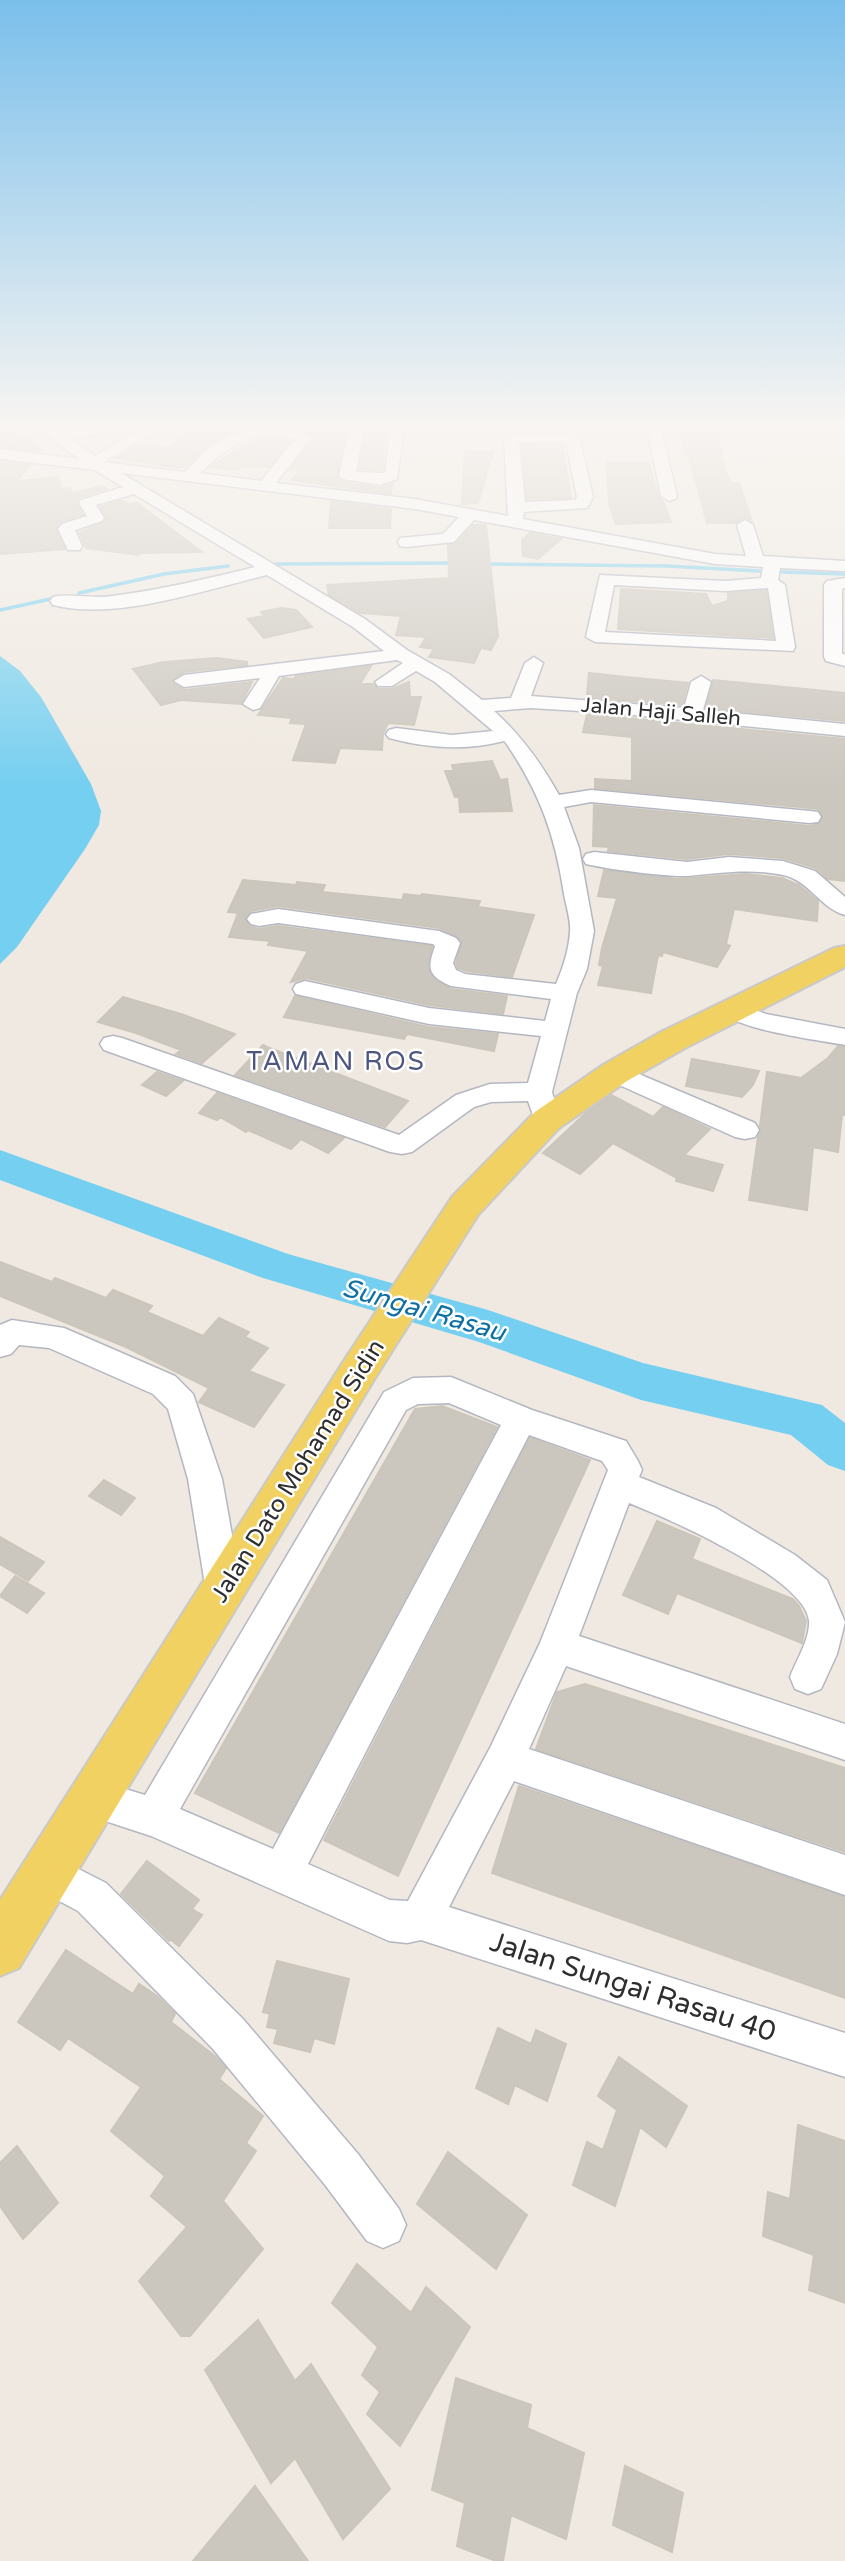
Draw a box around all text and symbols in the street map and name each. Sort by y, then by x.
street label: Jalan Haji Salleh [580,693,742,731]
district label: TAMAN ROS [246,1046,426,1077]
water label: Sungai Rasau [339,1272,510,1348]
street label: Jalan Dato Mohamad Sidin [205,1334,391,1608]
street label: Jalan Sungai Rasau 40 [486,1925,780,2049]

